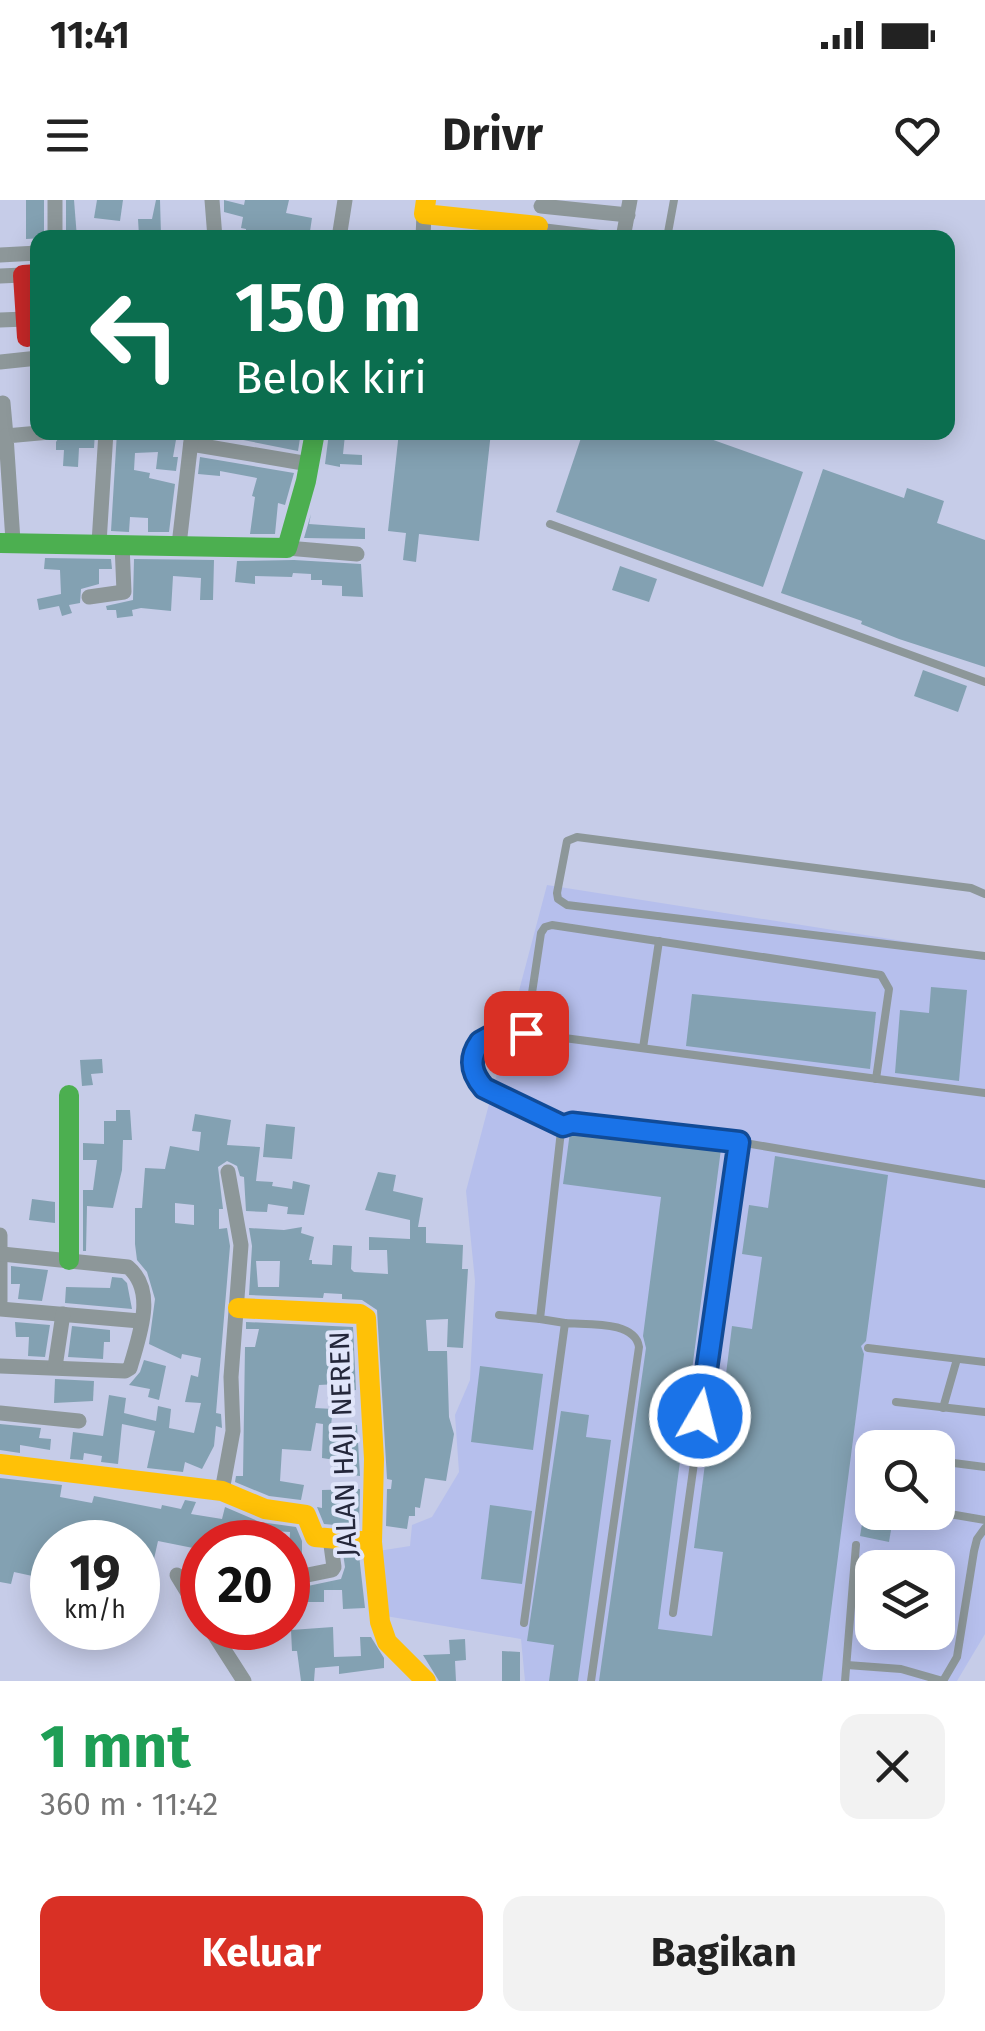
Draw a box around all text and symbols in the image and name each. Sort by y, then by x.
text: 11:41 [50,12,130,58]
icon: menu [40,108,95,163]
text: Drivr [442,108,543,162]
icon: heart [890,108,945,163]
text: 150 m [235,266,422,350]
icon: left [70,270,200,400]
text: Belok kiri [235,351,427,405]
pin [484,991,569,1076]
icon: arrive [499,1006,554,1061]
street label: JALAN HAJI NEREN [323,1331,363,1557]
position arrow [648,1364,752,1468]
map controls [855,1430,955,1650]
button: search [855,1430,955,1530]
speed limit sign: 20 [180,1520,310,1650]
text: 19 [69,1543,121,1603]
button: layers [855,1550,955,1650]
text: km/h [64,1595,126,1625]
text: 1 mnt [40,1711,191,1783]
button: close [840,1714,945,1819]
text: 360 m · 11:42 [40,1785,218,1823]
button: Keluar [40,1896,483,2011]
button: Bagikan [503,1896,945,2011]

